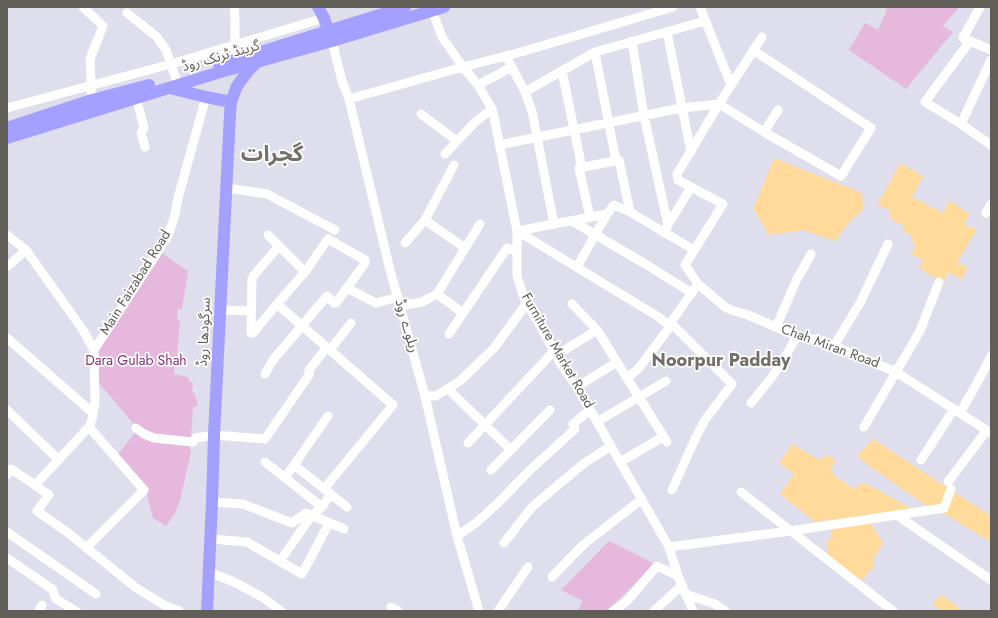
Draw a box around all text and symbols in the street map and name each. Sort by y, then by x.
street label: گرینڈ ٹرنک روڈ [180,38,262,76]
district label: گجرات [241,143,303,169]
street label: Main Faizabad Road [97,227,175,339]
street label: Furniture Market Road [517,290,597,412]
street label: سرگودھا روڈ [195,297,215,367]
street label: ریلوے روڈ [390,297,422,355]
street label: Chah Miran Road [779,321,881,373]
district label: Noorpur Padday [652,351,790,373]
park label: Dara Gulab Shah [85,354,187,370]

